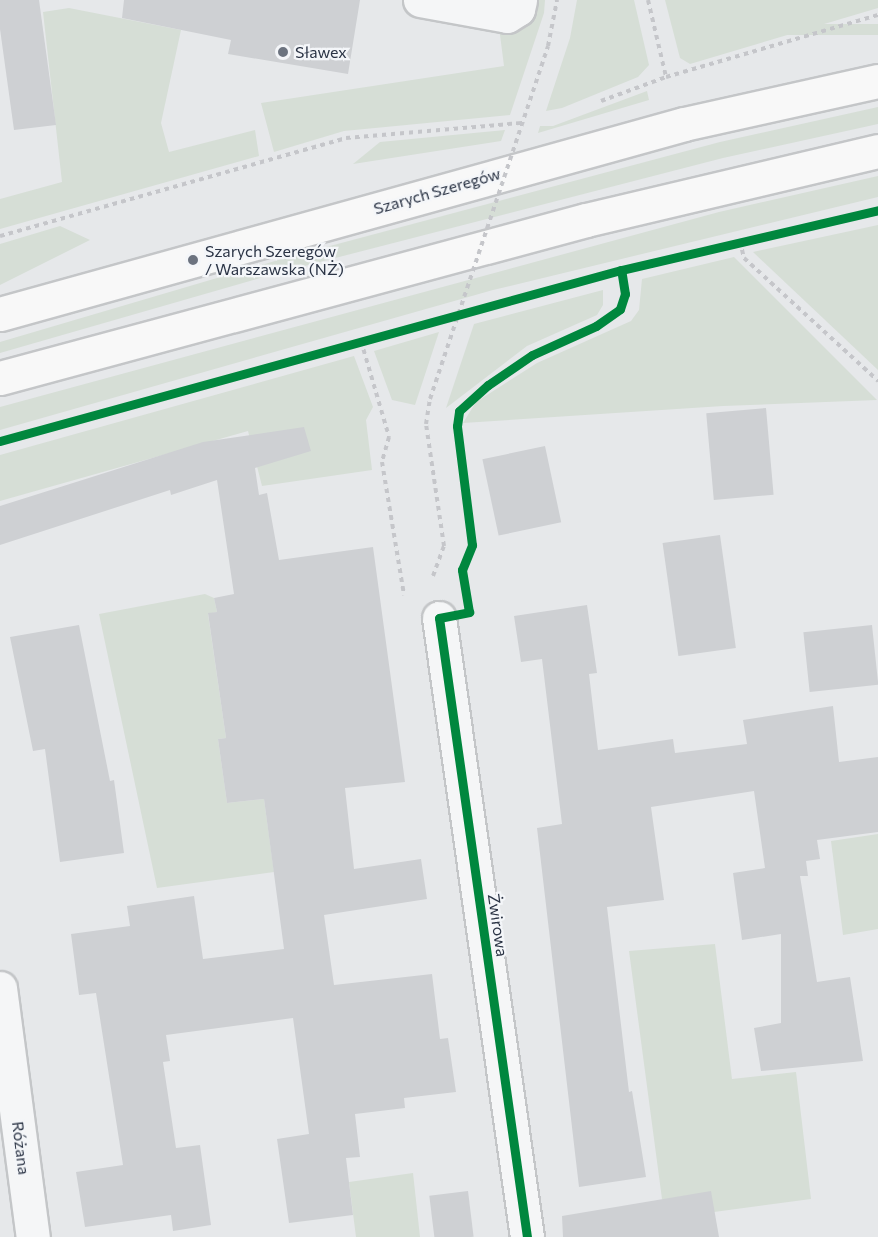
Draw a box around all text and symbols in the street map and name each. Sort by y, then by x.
place label: Sławex [295,42,347,62]
marker: Sławex [276,45,290,59]
street label: Szarych Szeregów [371,164,503,218]
place label: Szarych Szeregów / Warszawska (NŻ) [205,241,344,279]
marker: Szarych Szeregów / Warszawska (NŻ) [186,253,200,267]
street label: Żwirowa [484,892,512,958]
street label: Różana [8,1120,34,1176]

